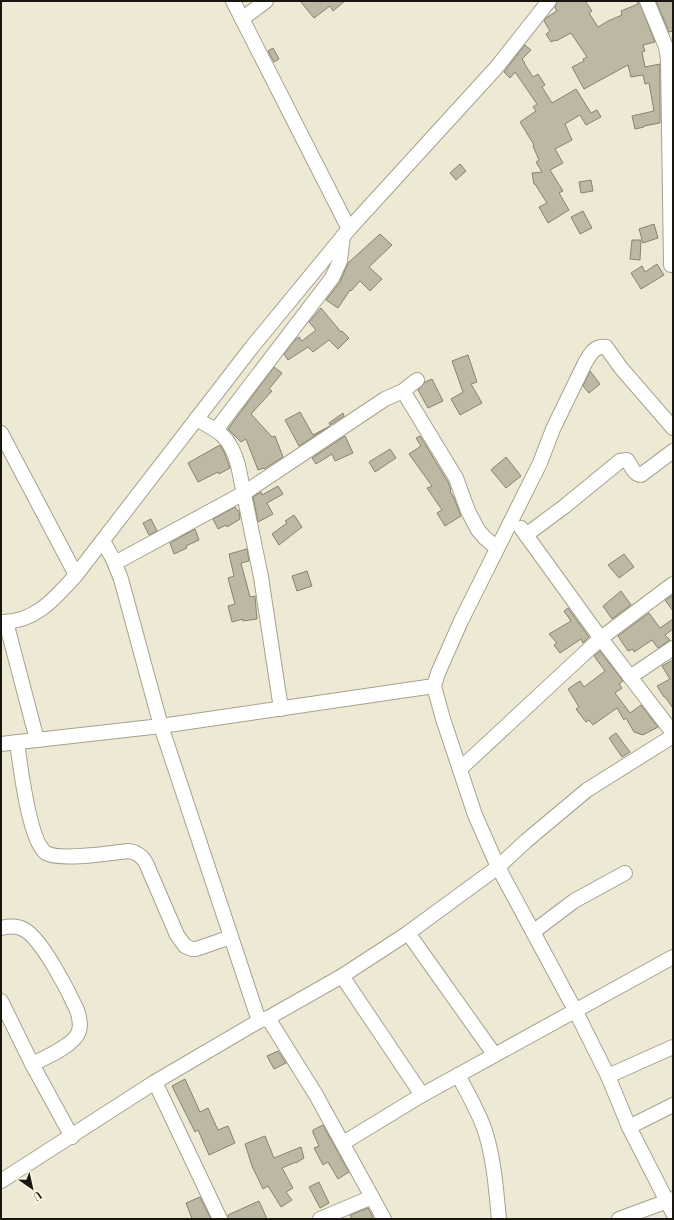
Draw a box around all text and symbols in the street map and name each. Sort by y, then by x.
north arrow [12,1168,52,1208]
text: U [30,1188,45,1205]

